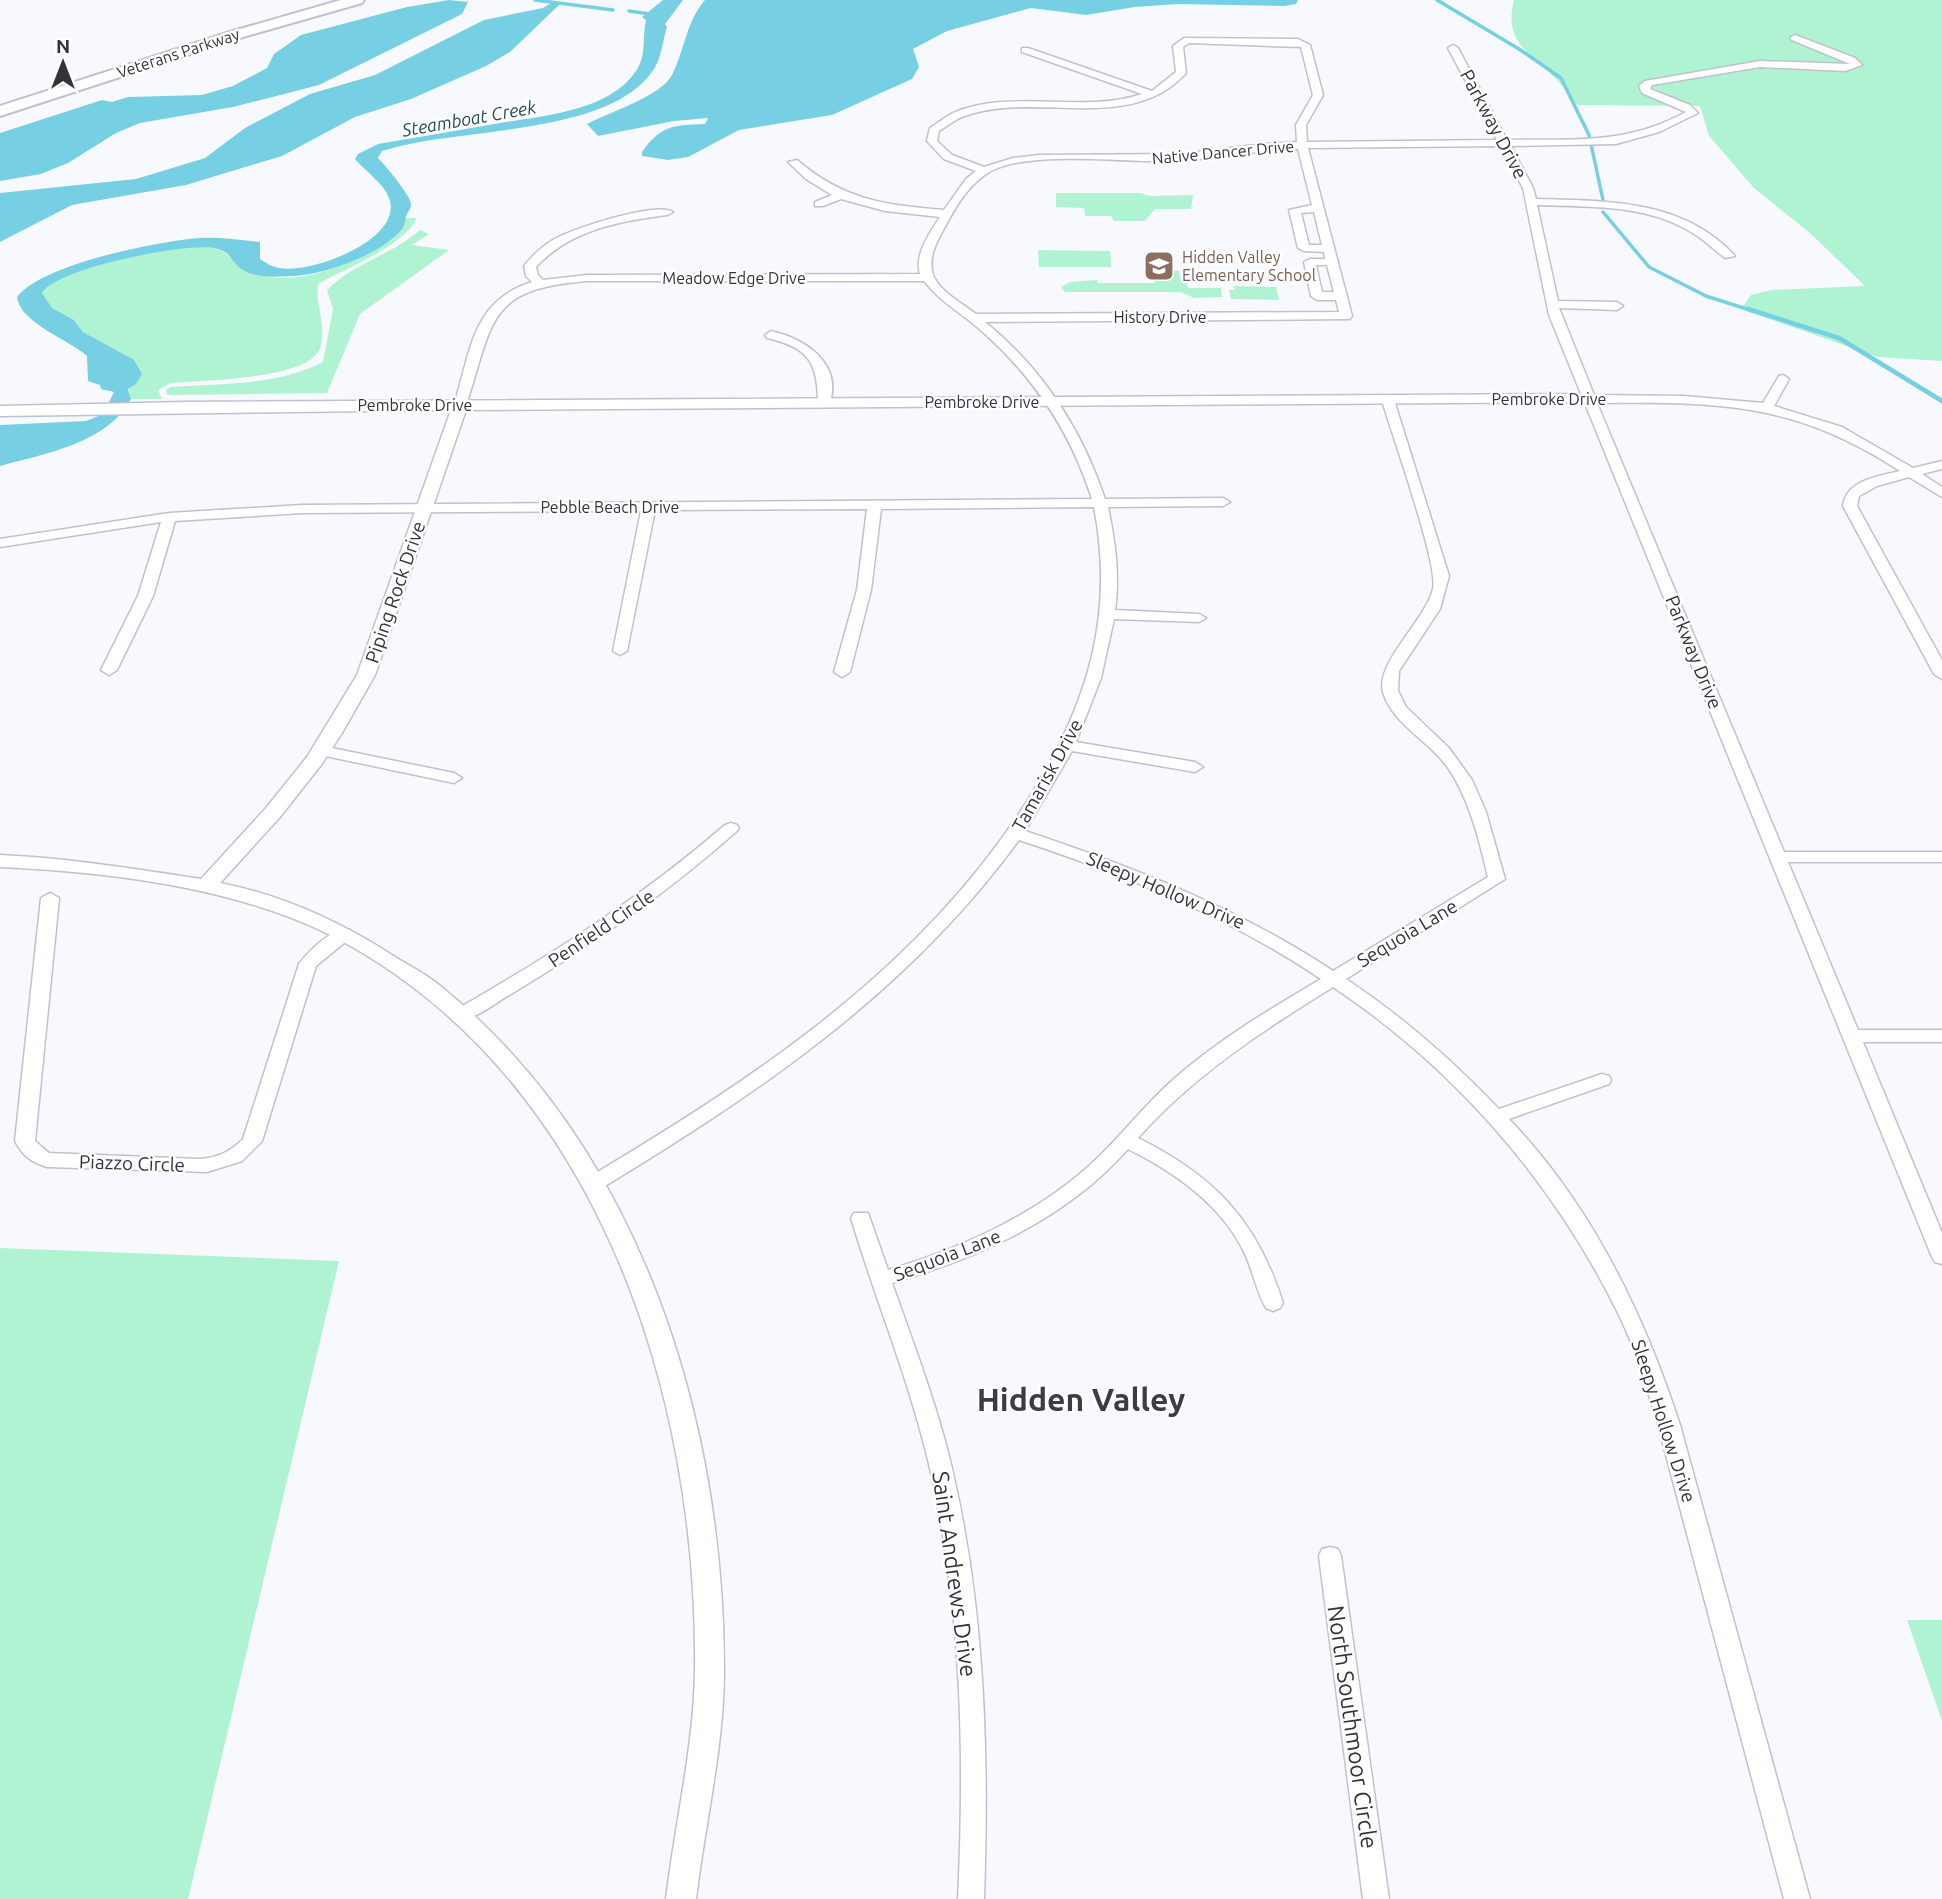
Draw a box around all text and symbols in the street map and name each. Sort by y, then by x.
street label: Veterans Parkway [115,25,242,81]
north arrow [28,28,98,98]
text: N [56,35,70,57]
street label: Parkway Drive [1456,66,1532,182]
water label: Steamboat Creek [399,96,538,140]
street label: Native Dancer Drive [1151,137,1295,167]
place label: Hidden Valley Elementary School [1182,248,1316,284]
school or university icon: Hidden Valley Elementary School [1142,249,1176,283]
street label: Meadow Edge Drive [662,269,806,287]
street label: History Drive [1113,308,1207,326]
street label: Pembroke Drive [1492,390,1606,408]
street label: Pembroke Drive [925,393,1039,411]
street label: Pembroke Drive [358,396,472,414]
street label: Pebble Beach Drive [541,498,679,516]
street label: Piping Rock Drive [360,518,430,666]
street label: Parkway Drive [1661,592,1727,712]
street label: Tamarisk Drive [1007,715,1087,835]
street label: Sleepy Hollow Drive [1083,847,1249,933]
street label: Penfield Circle [544,885,658,971]
street label: Sequoia Lane [1353,894,1461,972]
street label: Piazzo Circle [79,1150,185,1176]
street label: Sequoia Lane [890,1224,1004,1286]
street label: Sleepy Hollow Drive [1627,1337,1701,1505]
district label: Hidden Valley [977,1381,1185,1417]
street label: Saint Andrews Drive [928,1470,982,1678]
street label: North Southmoor Circle [1324,1604,1382,1850]

